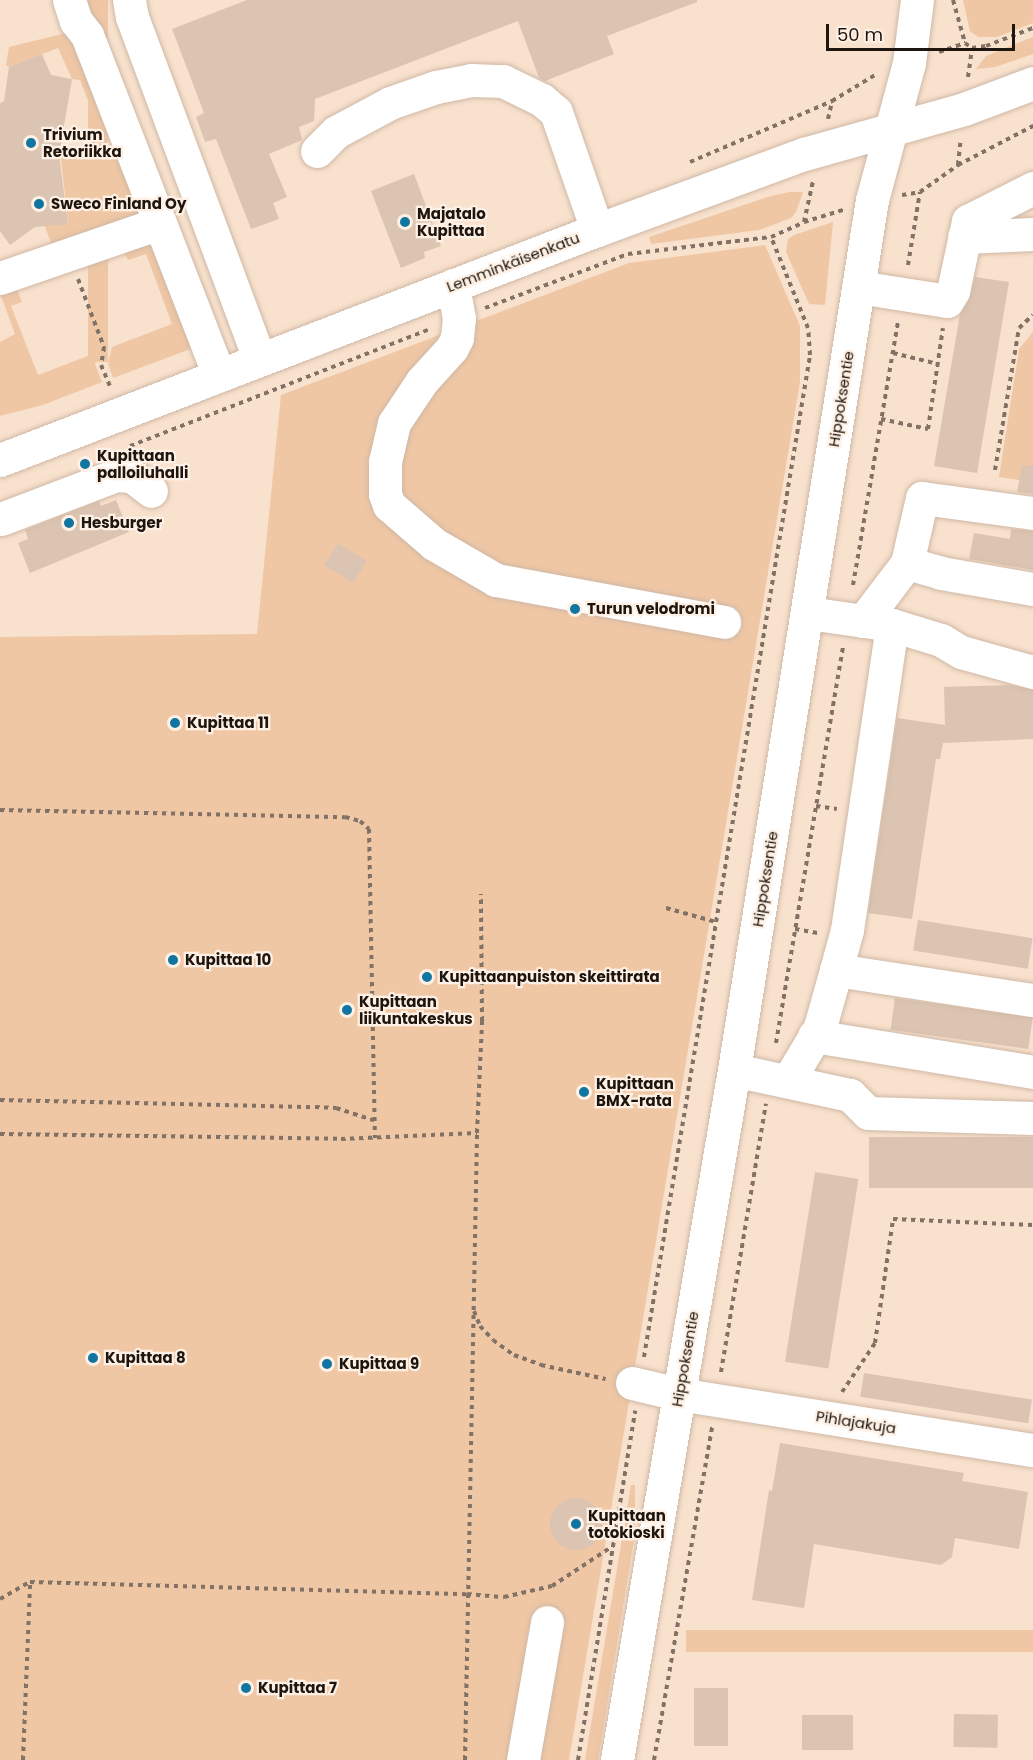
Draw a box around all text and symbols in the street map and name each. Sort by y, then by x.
scale bar [829,12,1018,50]
text: 50 m [837,22,883,47]
place label: Trivium Retoriikka [43,125,122,160]
marker: Trivium Retoriikka [24,136,38,150]
place label: Sweco Finland Oy [51,195,186,213]
marker: Sweco Finland Oy [32,197,46,211]
place label: Majatalo Kupittaa [417,204,486,239]
marker: Majatalo Kupittaa [398,215,412,229]
street label: Lemminkäisenkatu [444,228,582,296]
street label: Hippoksentie [825,350,857,448]
place label: Kupittaan palloiluhalli [97,446,188,481]
marker: Kupittaan palloiluhalli [78,457,92,471]
place label: Hesburger [81,514,162,532]
marker: Hesburger [62,516,76,530]
place label: Turun velodromi [587,600,715,618]
marker: Turun velodromi [568,602,582,616]
place label: Kupittaa 11 [187,714,269,732]
marker: Kupittaa 11 [168,716,182,730]
street label: Hippoksentie [749,830,781,928]
place label: Kupittaa 10 [185,951,271,969]
marker: Kupittaa 10 [166,953,180,967]
place label: Kupittaanpuiston skeittirata [439,968,660,986]
marker: Kupittaanpuiston skeittirata [420,970,434,984]
place label: Kupittaan liikuntakeskus [359,992,473,1027]
marker: Kupittaan liikuntakeskus [340,1003,354,1017]
place label: Kupittaan BMX-rata [596,1074,674,1109]
marker: Kupittaan BMX-rata [577,1085,591,1099]
street label: Hippoksentie [668,1310,702,1408]
place label: Kupittaa 8 [105,1349,186,1367]
marker: Kupittaa 8 [86,1351,100,1365]
place label: Kupittaa 9 [339,1355,419,1373]
marker: Kupittaa 9 [320,1357,334,1371]
street label: Pihlajakuja [815,1407,897,1437]
place label: Kupittaan totokioski [588,1506,666,1541]
marker: Kupittaan totokioski [569,1517,583,1531]
place label: Kupittaa 7 [258,1679,337,1697]
marker: Kupittaa 7 [239,1681,253,1695]

